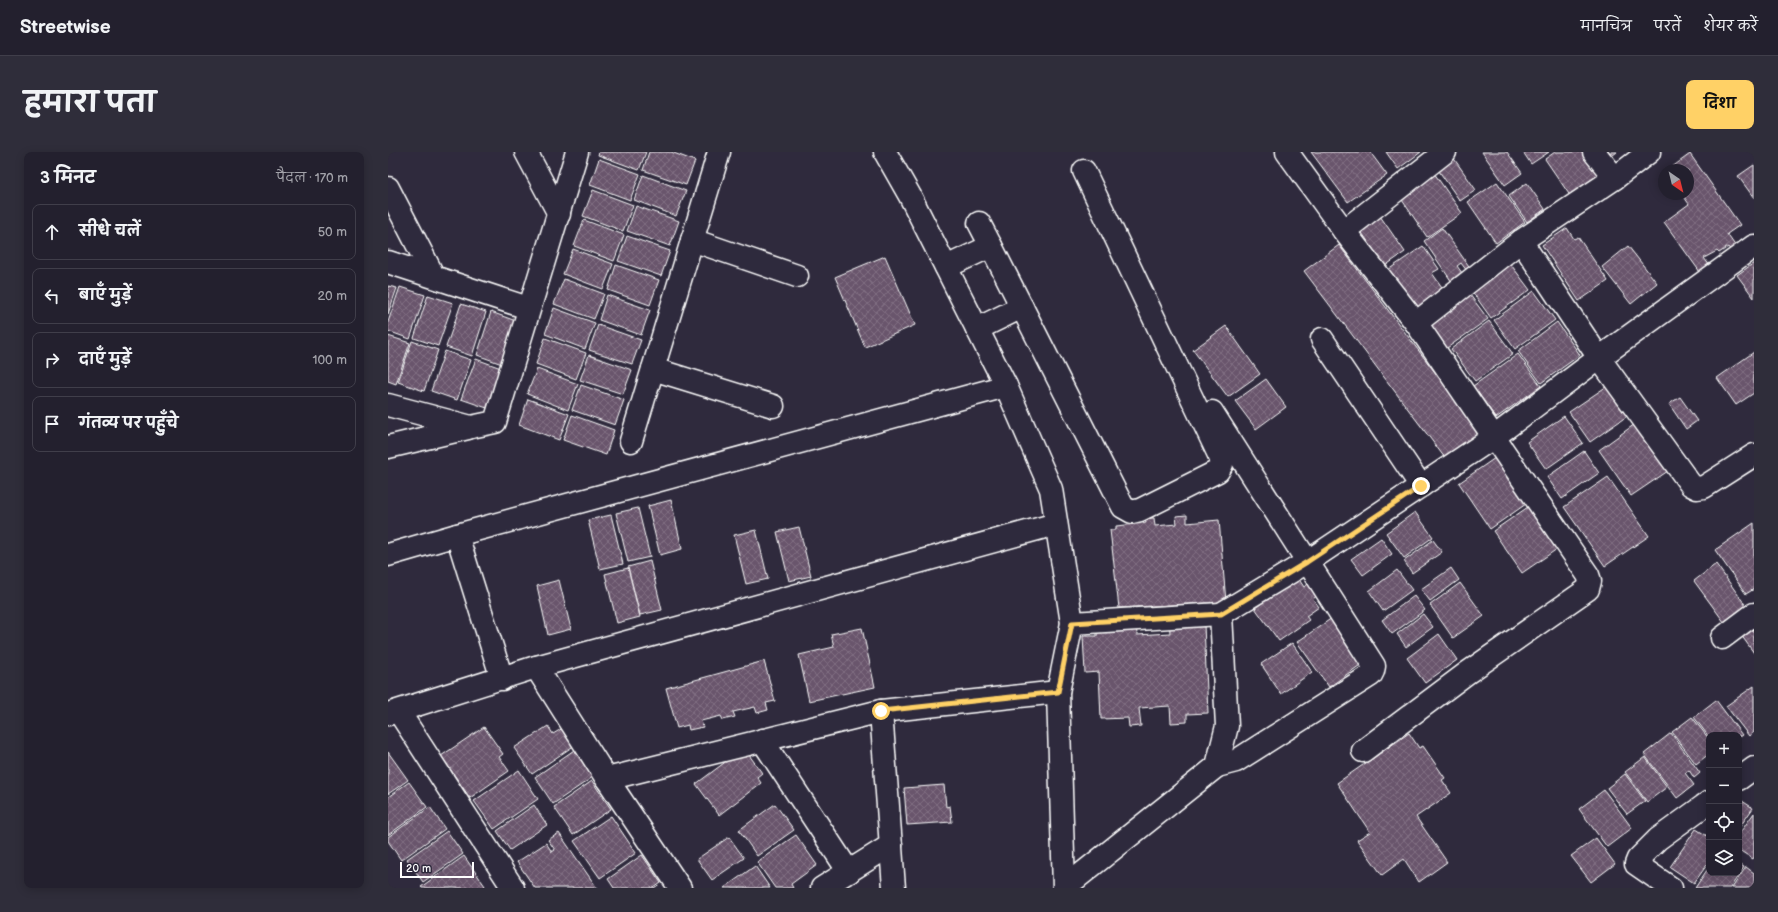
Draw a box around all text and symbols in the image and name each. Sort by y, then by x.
text: Streetwise [20,16,111,39]
text: मानचित्र [1580,18,1632,35]
text: परतें [1654,18,1681,35]
text: शेयर करें [1703,18,1758,35]
button: दिशा [1686,80,1754,129]
text: हमारा पता [24,87,156,120]
north arrow [1658,164,1694,200]
text: 3 मिनट [40,168,96,188]
text: पैदल · 170 m [276,170,348,186]
icon: ahead [41,221,63,243]
text: सीधे चलें [79,222,141,241]
text: 50 m [318,224,347,240]
icon: left [41,285,63,307]
text: बाएँ मुड़ें [79,286,132,305]
text: 20 m [317,288,347,304]
icon: right [41,349,63,371]
text: दाएँ मुड़ें [79,350,131,369]
text: 100 m [312,352,347,368]
icon: arrive [41,413,63,435]
text: गंतव्य पर पहुँचे [79,414,178,433]
route end [1412,477,1430,495]
route start [872,702,890,720]
map controls [1706,732,1742,876]
button: + [1706,732,1742,768]
button: − [1706,768,1742,804]
button: locate [1706,804,1742,840]
button: layers [1706,840,1742,876]
scale bar [400,860,474,879]
text: 20 m [406,862,431,875]

